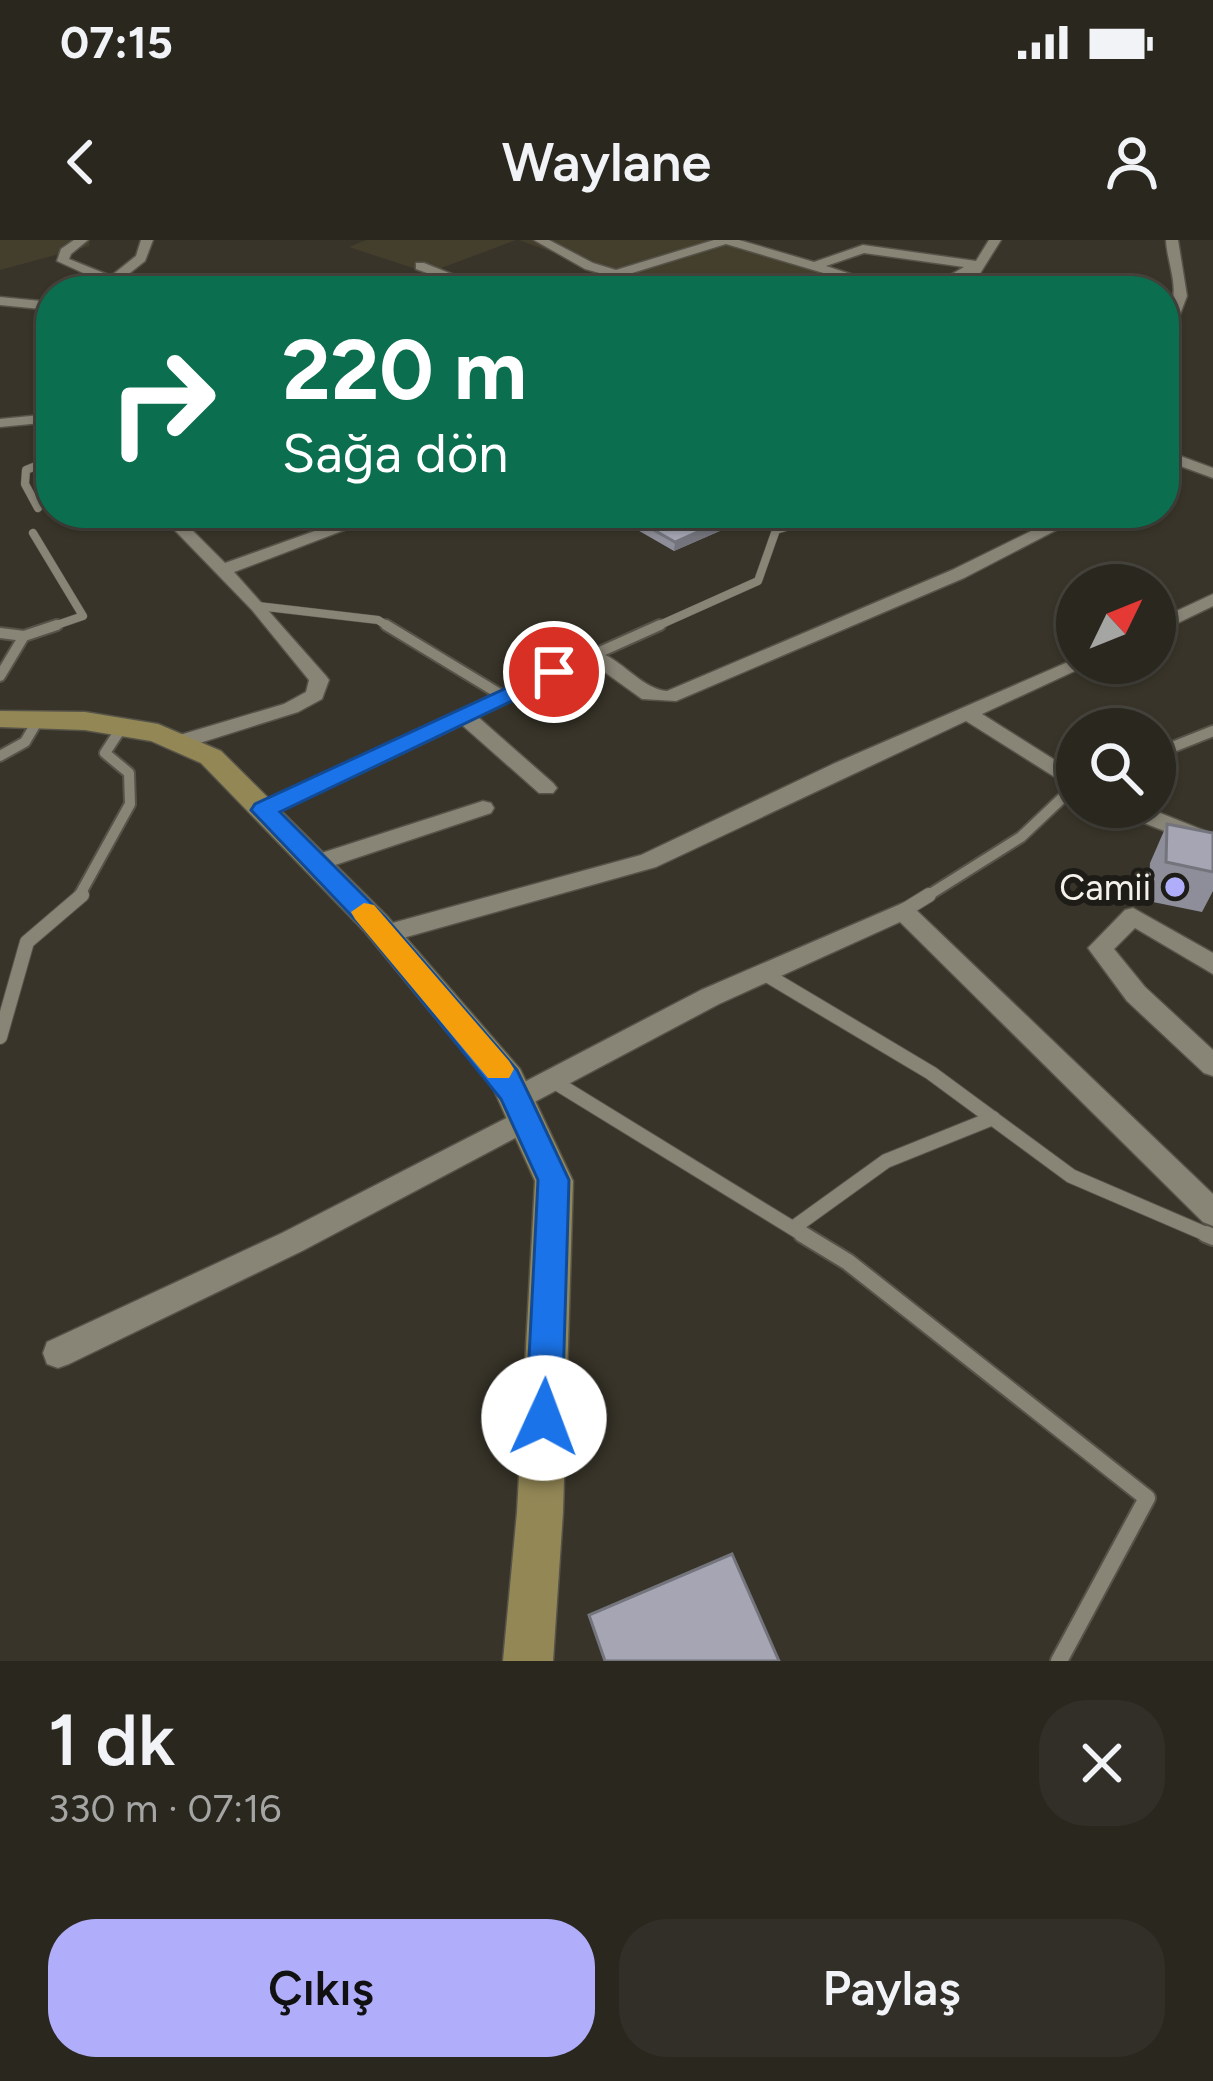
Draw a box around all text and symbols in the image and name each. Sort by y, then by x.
text: 07:15 [60,15,173,69]
icon: back [48,129,114,195]
icon: person [1099,129,1165,195]
text: Waylane [502,130,711,195]
text: 220 m [282,319,527,420]
icon: right [84,324,240,480]
text: Sağa dön [282,421,508,486]
north arrow [1056,564,1176,684]
map controls [1056,564,1176,828]
pin [503,621,605,723]
icon: arrive [521,639,587,705]
button: search [1056,708,1176,828]
place label: Camii [1059,866,1151,909]
marker: Camii [1162,874,1188,900]
position arrow [481,1355,607,1481]
text: 1 dk [48,1697,175,1783]
button: close [1039,1700,1165,1826]
text: 330 m · 07:16 [48,1785,281,1832]
button: Çıkış [48,1919,595,2057]
button: Paylaş [619,1919,1165,2057]

